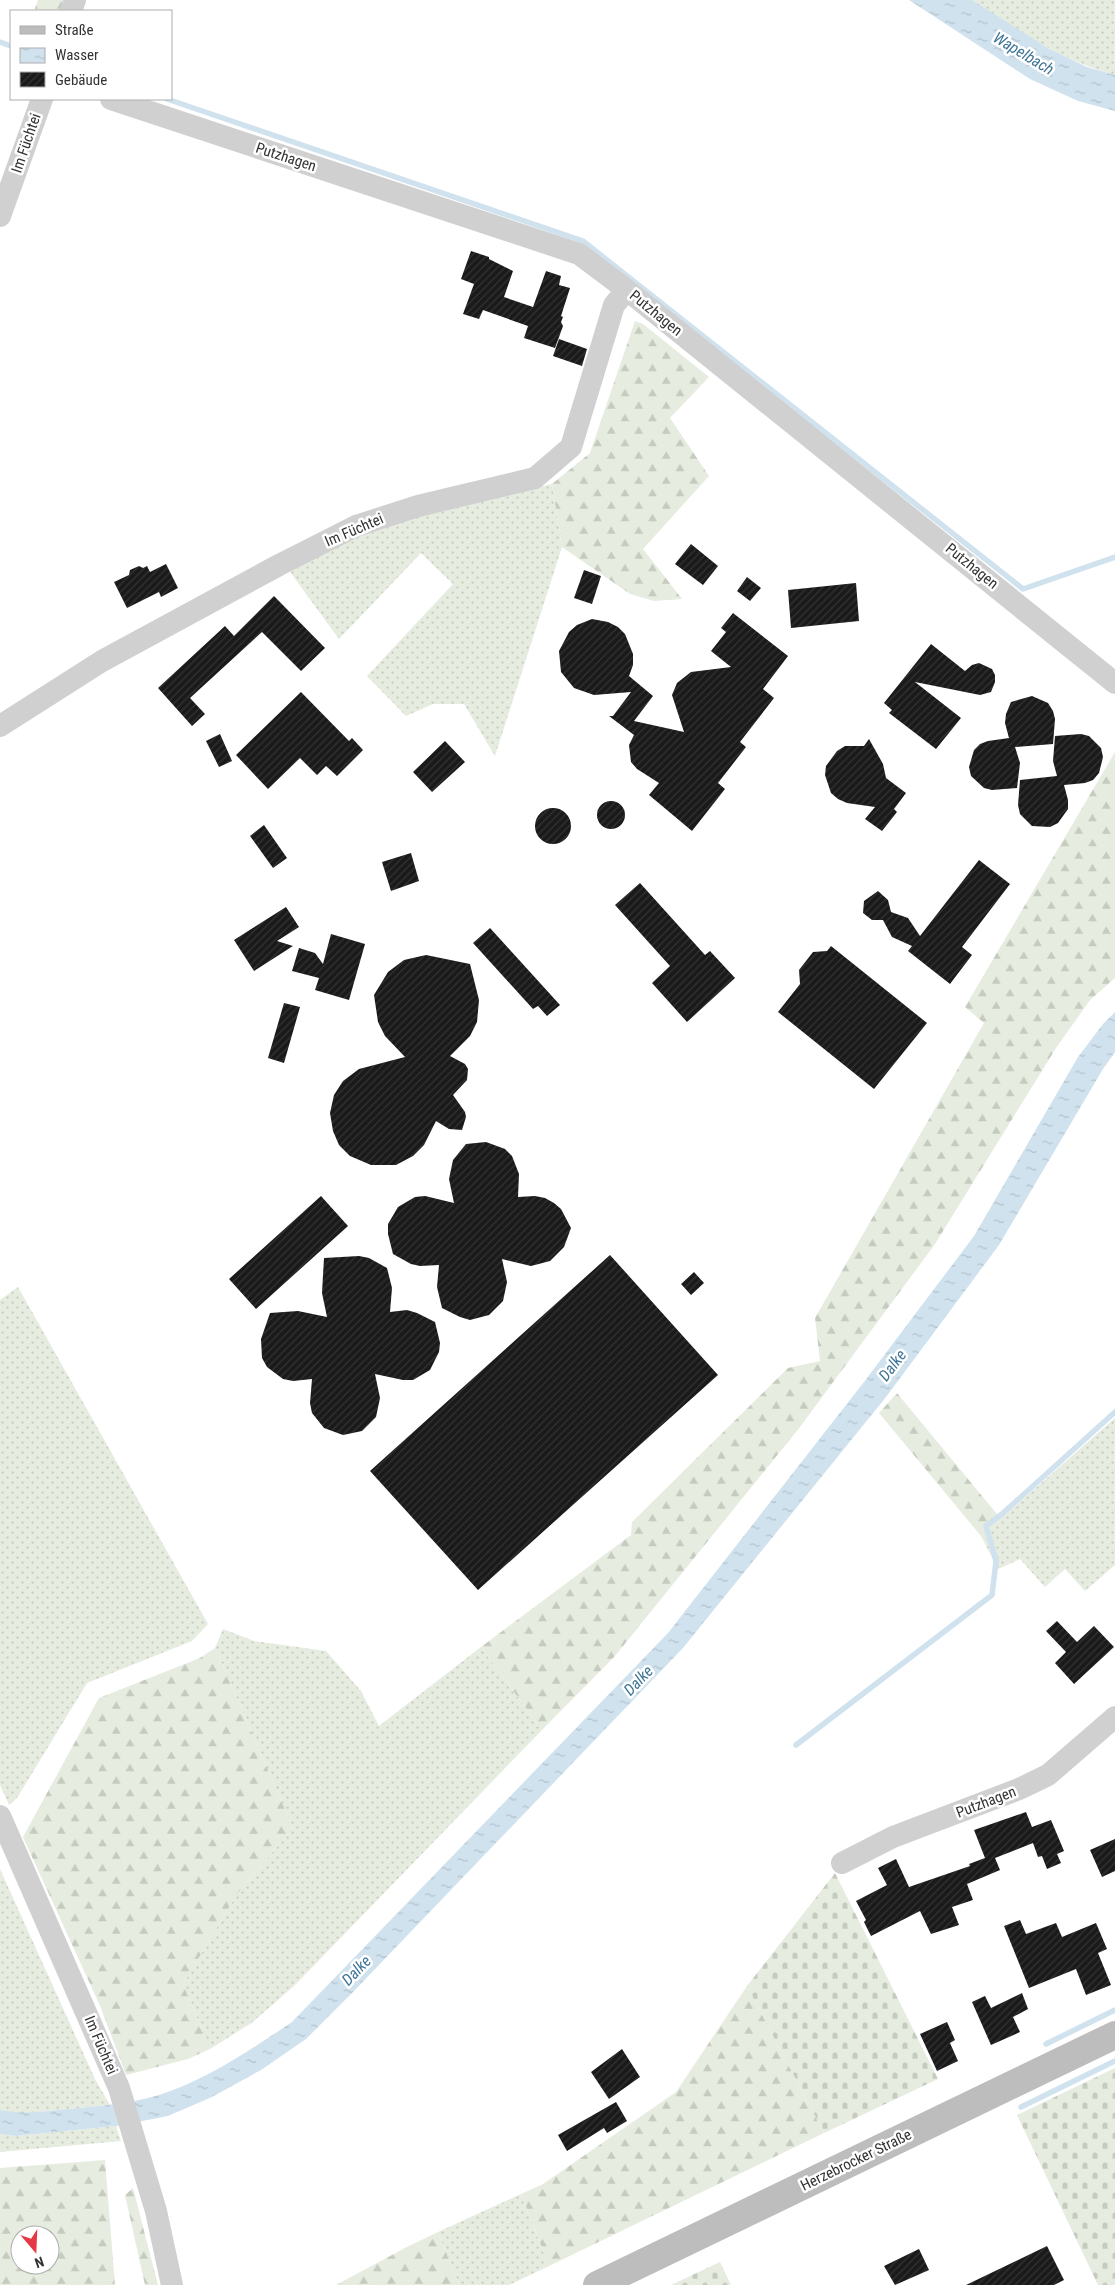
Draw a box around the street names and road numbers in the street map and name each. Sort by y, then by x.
street label: Im Füchtei [7,111,45,175]
street label: Putzhagen [253,139,319,175]
street label: Putzhagen [626,286,686,340]
street label: Im Füchtei [322,510,386,550]
street label: Putzhagen [942,539,1002,593]
street label: Putzhagen [953,1782,1019,1822]
street label: Im Füchtei [81,2013,121,2077]
street label: Herzebrocker Straße [798,2125,914,2195]

